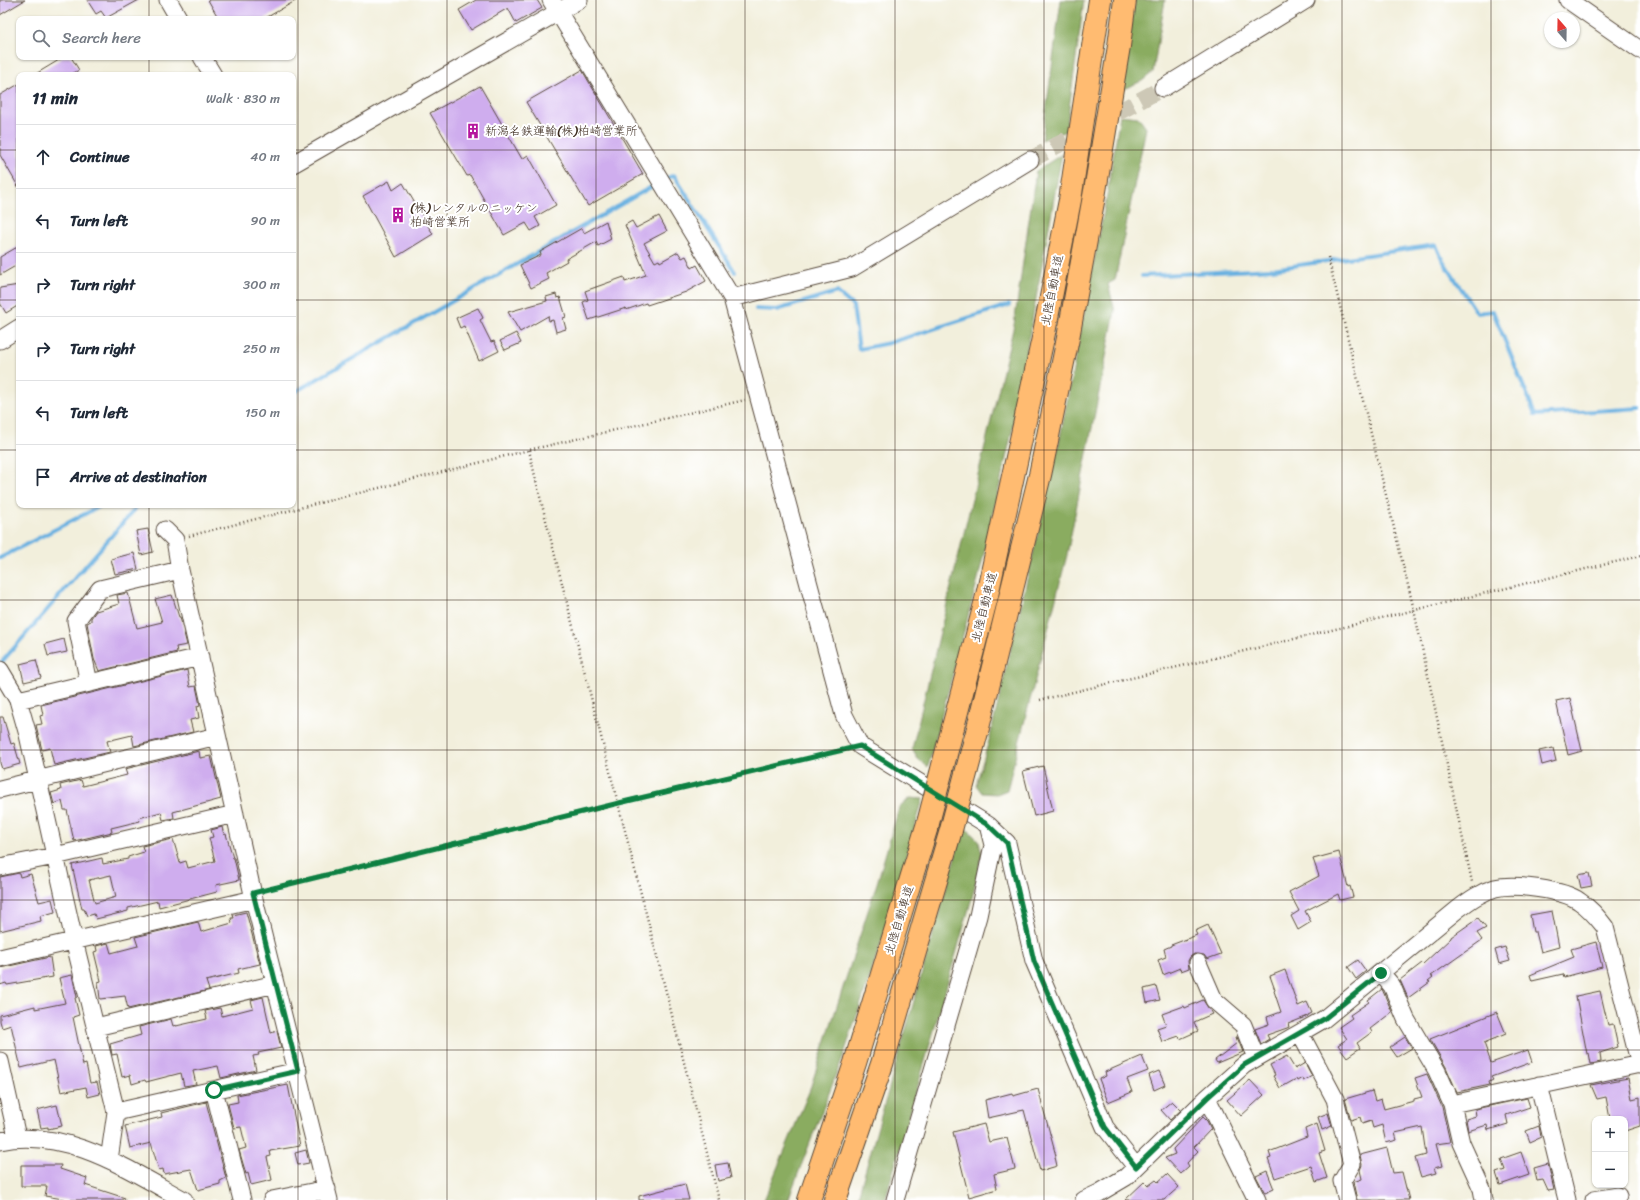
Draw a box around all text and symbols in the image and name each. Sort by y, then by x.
north arrow [1544,12,1580,48]
search box [16,16,296,60]
text: Search here [62,25,141,51]
icon: search [30,27,52,49]
text: 11 min [32,83,78,113]
text: Walk · 830 m [206,87,280,110]
place label: 新潟名鉄運輸(株)柏崎営業所 [485,120,638,142]
building icon: 新潟名鉄運輸(株)柏崎営業所 [464,122,482,140]
text: Continue [70,144,130,170]
text: 40 m [250,145,280,168]
icon: ahead [32,146,54,168]
place label: (株)レンタルのニッケン 柏崎営業所 [410,197,538,233]
building icon: (株)レンタルのニッケン 柏崎営業所 [389,206,407,224]
text: Turn left [70,208,128,234]
text: 90 m [250,209,280,232]
icon: left [32,210,54,232]
street label: 北陸自動車道 [1034,253,1070,327]
text: Turn right [70,272,135,298]
text: 300 m [243,273,280,296]
icon: right [32,274,54,296]
text: Turn right [70,336,135,362]
text: 250 m [243,337,280,360]
icon: right [32,338,54,360]
text: Turn left [70,400,128,426]
text: 150 m [245,401,280,424]
icon: left [32,402,54,424]
text: Arrive at destination [70,464,207,490]
icon: arrive [32,466,54,488]
street label: 北陸自動車道 [965,569,1003,645]
street label: 北陸自動車道 [878,882,920,958]
route end [1372,964,1390,982]
route start [205,1081,223,1099]
map controls [1592,1116,1628,1188]
button: + [1592,1116,1628,1152]
button: − [1592,1152,1628,1188]

